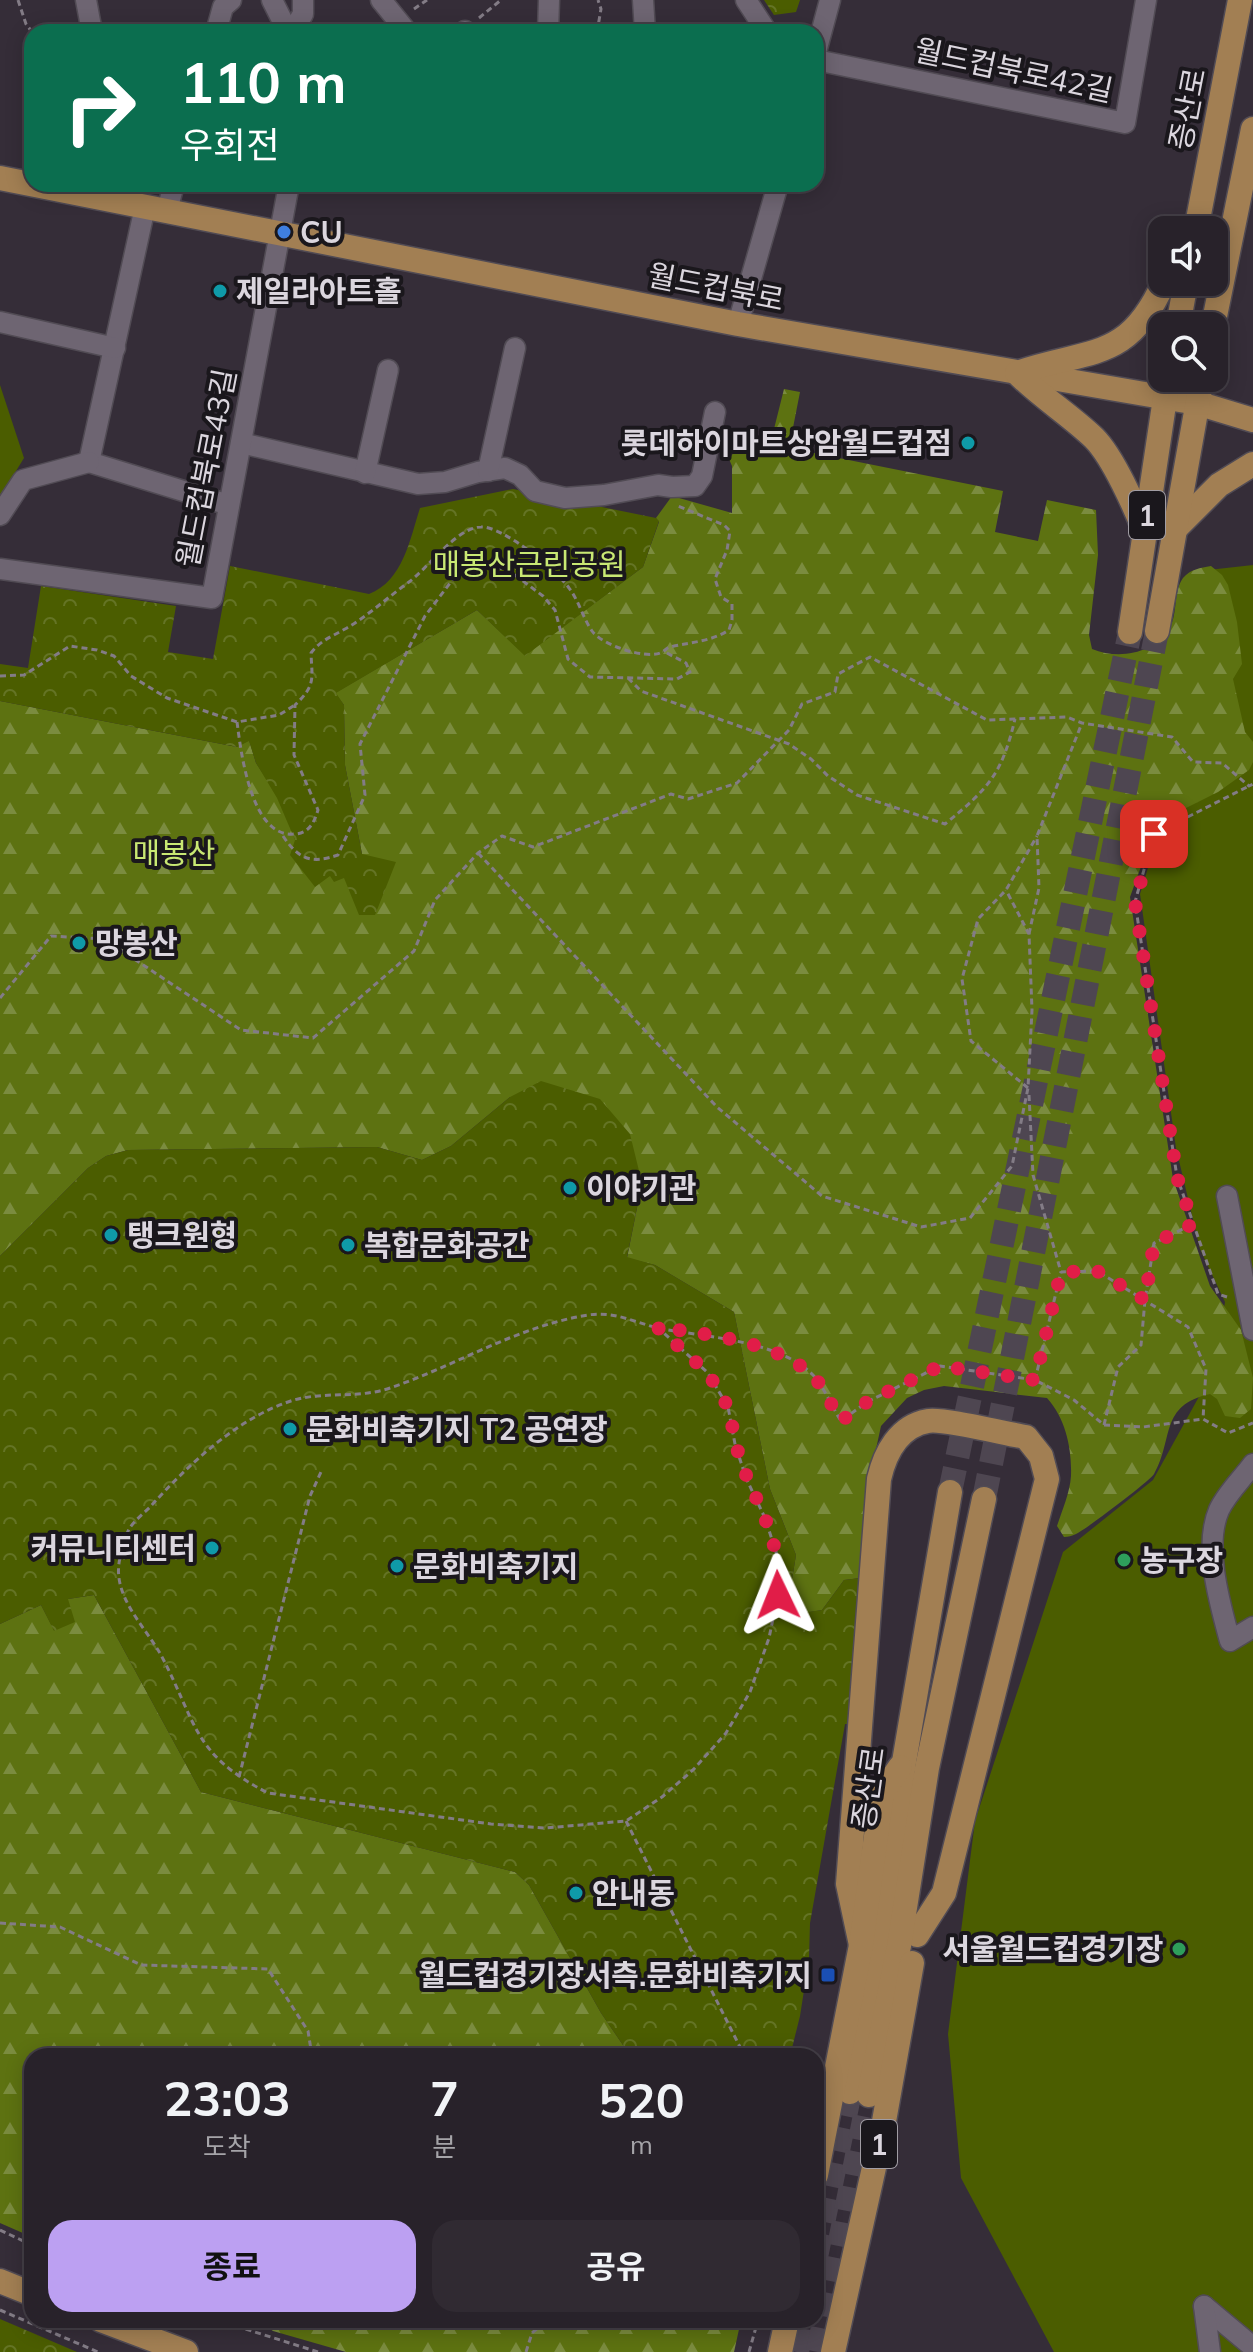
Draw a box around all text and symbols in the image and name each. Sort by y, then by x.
street label: 월드컵북로42길 [911,30,1117,110]
text: 110 m [180,47,347,117]
icon: right [48,56,152,160]
street label: 증산로 [1160,65,1214,153]
text: 우회전 [180,122,279,167]
place label: CU [300,213,343,251]
map controls [1148,216,1228,392]
button: sound [1148,216,1228,296]
marker: CU [275,223,293,241]
street label: 월드컵북로 [645,255,787,319]
place label: 제일라아트홀 [236,272,402,310]
marker: 제일라아트홀 [211,282,229,300]
button: search [1148,312,1228,392]
street label: 월드컵북로43길 [168,365,244,571]
place label: 롯데하이마트상암월드컵점 [621,424,952,462]
marker: 롯데하이마트상암월드컵점 [959,434,977,452]
road number: 1 [1129,491,1165,539]
park label: 매봉산근린공원 [432,545,626,583]
pin [1120,800,1188,868]
icon: arrive [1132,812,1176,856]
park label: 매봉산 [133,834,215,872]
place label: 망봉산 [95,924,178,962]
marker: 망봉산 [70,934,88,952]
place label: 이야기관 [586,1169,696,1207]
marker: 이야기관 [561,1179,579,1197]
place label: 탱크원형 [127,1216,237,1254]
marker: 탱크원형 [102,1226,120,1244]
place label: 복합문화공간 [364,1226,530,1264]
marker: 복합문화공간 [339,1236,357,1254]
place label: 문화비축기지 T2 공연장 [306,1410,608,1448]
marker: 문화비축기지 T2 공연장 [281,1420,299,1438]
place label: 커뮤니티센터 [30,1529,196,1567]
marker: 커뮤니티센터 [203,1539,221,1557]
place label: 농구장 [1140,1541,1223,1579]
place label: 문화비축기지 [413,1547,579,1585]
marker: 농구장 [1115,1551,1133,1569]
position arrow [736,1553,820,1637]
marker: 문화비축기지 [388,1557,406,1575]
street label: 증산로 [843,1744,893,1832]
place label: 안내동 [592,1874,675,1912]
marker: 안내동 [567,1884,585,1902]
place label: 서울월드컵경기장 [942,1930,1163,1968]
marker: 서울월드컵경기장 [1170,1940,1188,1958]
place label: 월드컵경기장서측.문화비축기지 [418,1956,812,1994]
marker: 월드컵경기장서측.문화비축기지 [819,1966,837,1984]
text: 23:03 [163,2068,291,2128]
text: 7 [430,2068,459,2128]
text: 520 [598,2070,685,2130]
road number: 1 [861,2120,897,2168]
text: m [630,2128,653,2161]
text: 도착 [203,2130,251,2163]
text: 분 [432,2130,456,2163]
button: 종료 [48,2220,416,2312]
button: 공유 [432,2220,800,2312]

